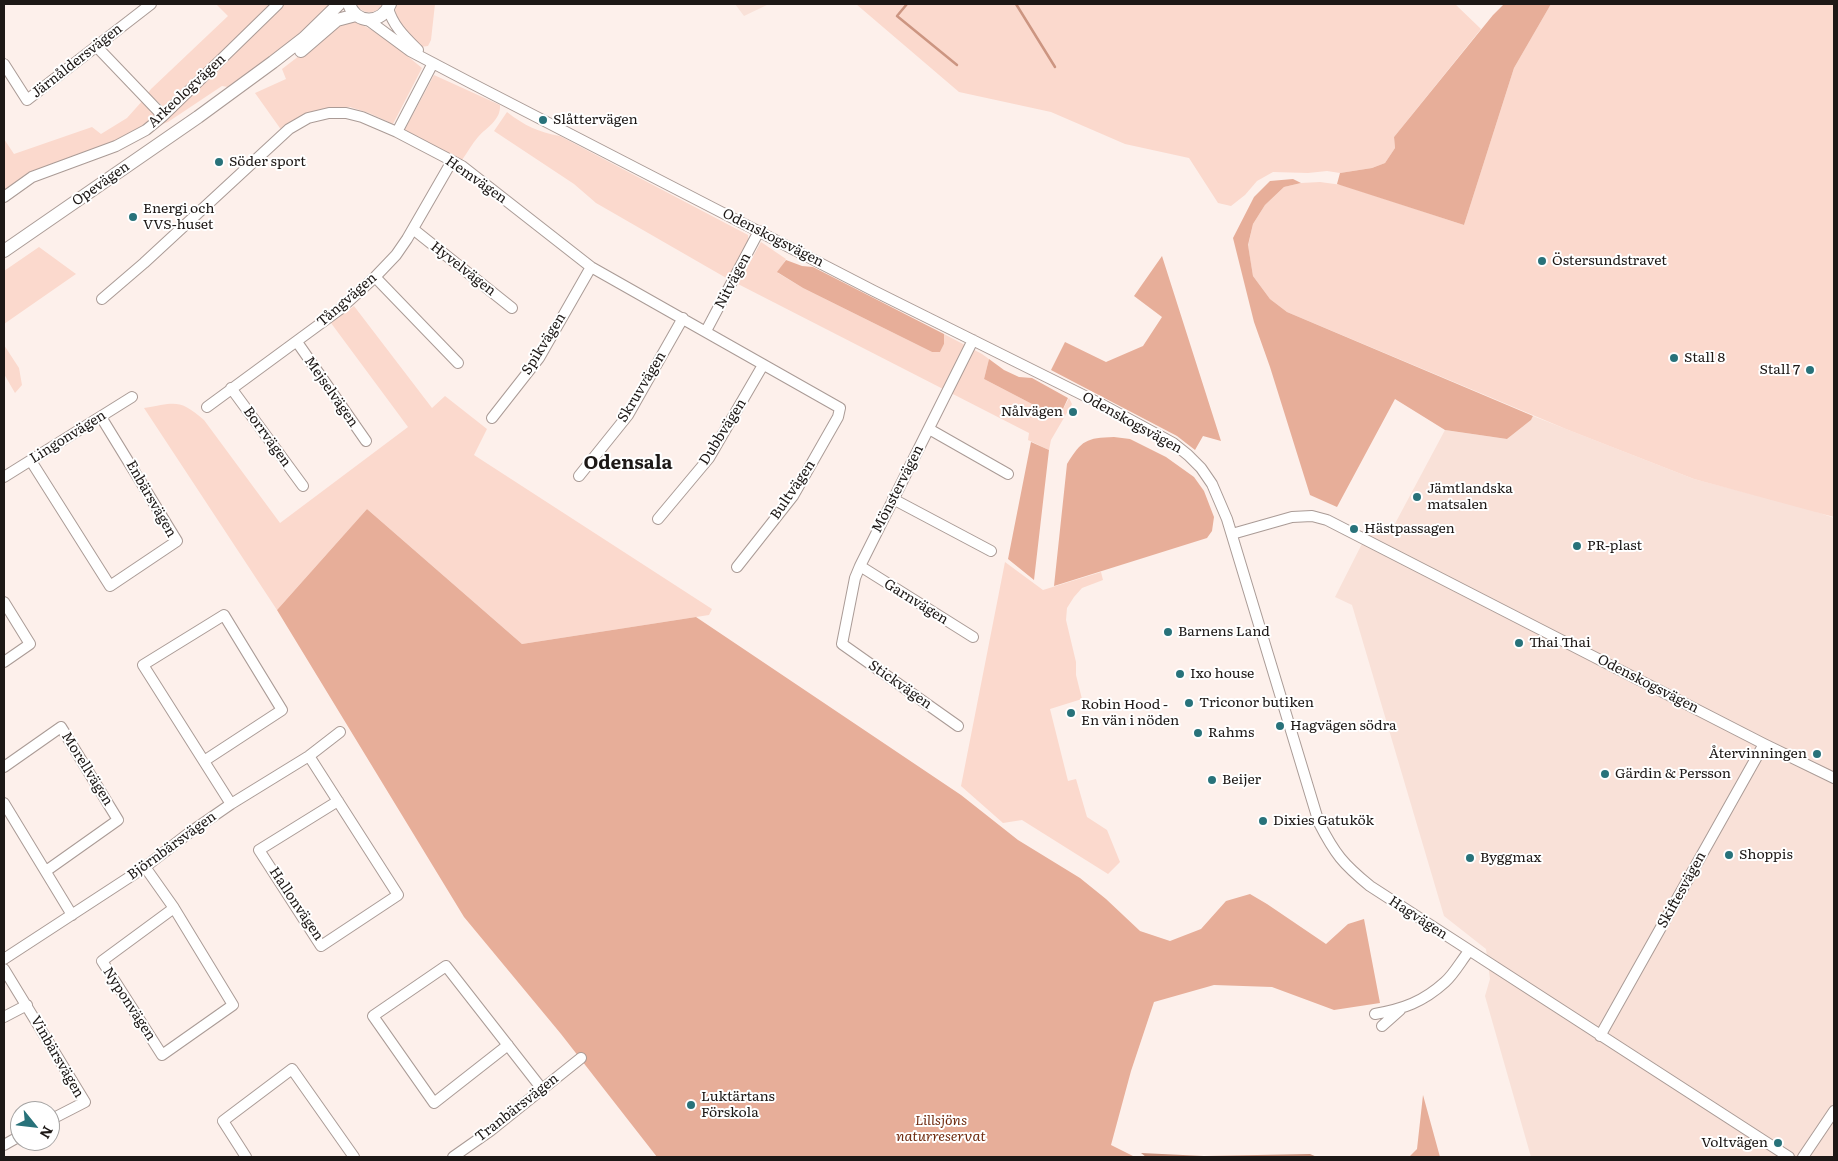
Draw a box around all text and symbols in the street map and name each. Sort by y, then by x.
street label: Järnåldersvägen [28,20,126,102]
street label: Arkeologvägen [145,51,229,131]
place label: Slåttervägen [553,112,638,128]
marker: Slåttervägen [537,114,549,126]
street label: Hemvägen [442,153,510,207]
place label: Söder sport [229,154,306,170]
marker: Söder sport [213,156,225,168]
street label: Opevägen [69,158,133,210]
place label: Energi och VVS-huset [143,201,214,233]
street label: Odenskogsvägen [720,205,826,271]
marker: Energi och VVS-huset [127,211,139,223]
street label: Hyvelvägen [427,238,499,300]
street label: Nitvägen [711,250,755,312]
place label: Östersundstravet [1552,253,1667,269]
marker: Östersundstravet [1536,255,1548,267]
street label: Tångvägen [314,270,380,330]
street label: Spikvägen [518,310,570,378]
street label: Skruvvägen [614,348,670,426]
place label: Stall 8 [1684,350,1725,366]
marker: Stall 8 [1668,352,1680,364]
street label: Mejselvägen [300,353,362,431]
place label: Stall 7 [1759,362,1800,378]
marker: Stall 7 [1804,364,1816,376]
street label: Odenskogsvägen [1079,389,1185,457]
street label: Dubbvägen [696,396,750,468]
street label: Borrvägen [240,404,294,470]
place label: Nålvägen [1001,404,1063,420]
marker: Nålvägen [1067,406,1079,418]
street label: Lingonvägen [27,407,109,467]
street label: Mönstervägen [869,442,927,536]
district label: Odensala [583,452,673,474]
street label: Bultvägen [767,457,819,523]
street label: Enbärsvägen [122,458,180,540]
place label: Jämtlandska matsalen [1427,481,1513,514]
marker: Jämtlandska matsalen [1411,491,1423,503]
place label: Hästpassagen [1364,521,1455,537]
marker: Hästpassagen [1348,523,1360,535]
place label: PR-plast [1587,538,1642,554]
marker: PR-plast [1571,540,1583,552]
street label: Garnvägen [881,576,951,628]
place label: Barnens Land [1178,624,1270,640]
marker: Barnens Land [1162,626,1174,638]
place label: Thai Thai [1529,635,1591,651]
marker: Thai Thai [1513,637,1525,649]
street label: Odenskogsvägen [1595,651,1701,717]
street label: Stickvägen [865,657,935,713]
place label: Ixo house [1190,666,1254,682]
marker: Ixo house [1174,668,1186,680]
place label: Triconor butiken [1199,695,1314,711]
place label: Robin Hood - En vän i nöden [1081,697,1179,730]
marker: Triconor butiken [1183,697,1195,709]
marker: Robin Hood - En vän i nöden [1065,707,1077,719]
place label: Hagvägen södra [1290,718,1397,734]
marker: Hagvägen södra [1274,720,1286,732]
place label: Rahms [1208,725,1254,741]
marker: Rahms [1192,727,1204,739]
street label: Morellvägen [58,729,116,809]
place label: Återvinningen [1709,746,1807,762]
marker: Återvinningen [1811,748,1823,760]
place label: Gärdin & Persson [1615,766,1731,782]
marker: Gärdin & Persson [1599,768,1611,780]
place label: Beijer [1222,772,1261,788]
marker: Beijer [1206,774,1218,786]
street label: Björnbärsvägen [124,808,220,884]
place label: Dixies Gatukök [1273,813,1374,829]
marker: Dixies Gatukök [1257,815,1269,827]
place label: Shoppis [1739,847,1793,863]
street label: Skiftesvägen [1654,849,1710,931]
marker: Shoppis [1723,849,1735,861]
place label: Byggmax [1480,850,1541,866]
marker: Byggmax [1464,852,1476,864]
street label: Hallonvägen [265,864,327,944]
street label: Hagvägen [1385,893,1451,943]
street label: Nyponvägen [99,964,159,1044]
street label: Vinbärsvägen [27,1013,87,1101]
street label: Tranbärsvägen [472,1070,562,1146]
place label: Luktärtans Förskola [701,1089,775,1122]
marker: Luktärtans Förskola [685,1099,697,1111]
north arrow [10,1101,60,1151]
park label: Lillsjöns naturreservat [896,1113,986,1146]
text: N [36,1123,59,1143]
place label: Voltvägen [1701,1135,1768,1151]
marker: Voltvägen [1772,1137,1784,1149]

